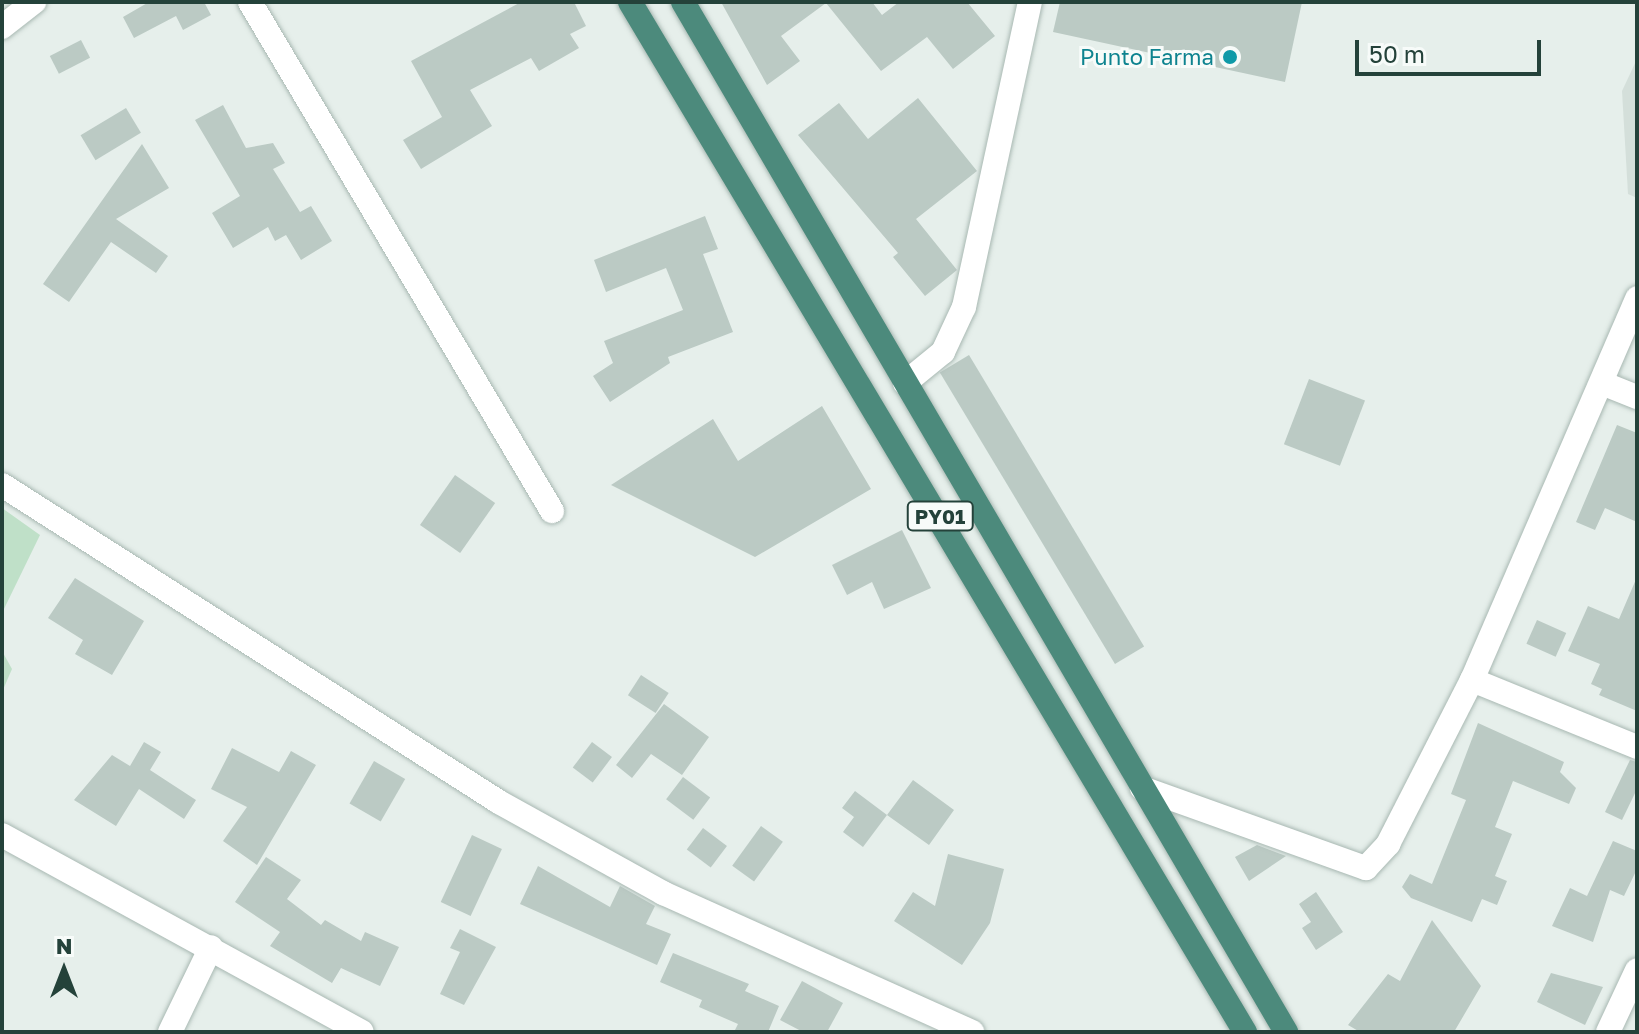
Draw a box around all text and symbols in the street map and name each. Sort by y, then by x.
scale bar [1359,24,1545,74]
text: 50 m [1369,39,1425,68]
place label: Punto Farma [1080,44,1214,70]
marker: Punto Farma [1221,48,1239,66]
road number: PY01 [906,500,974,532]
north arrow [24,930,104,1010]
text: N [56,932,72,959]

